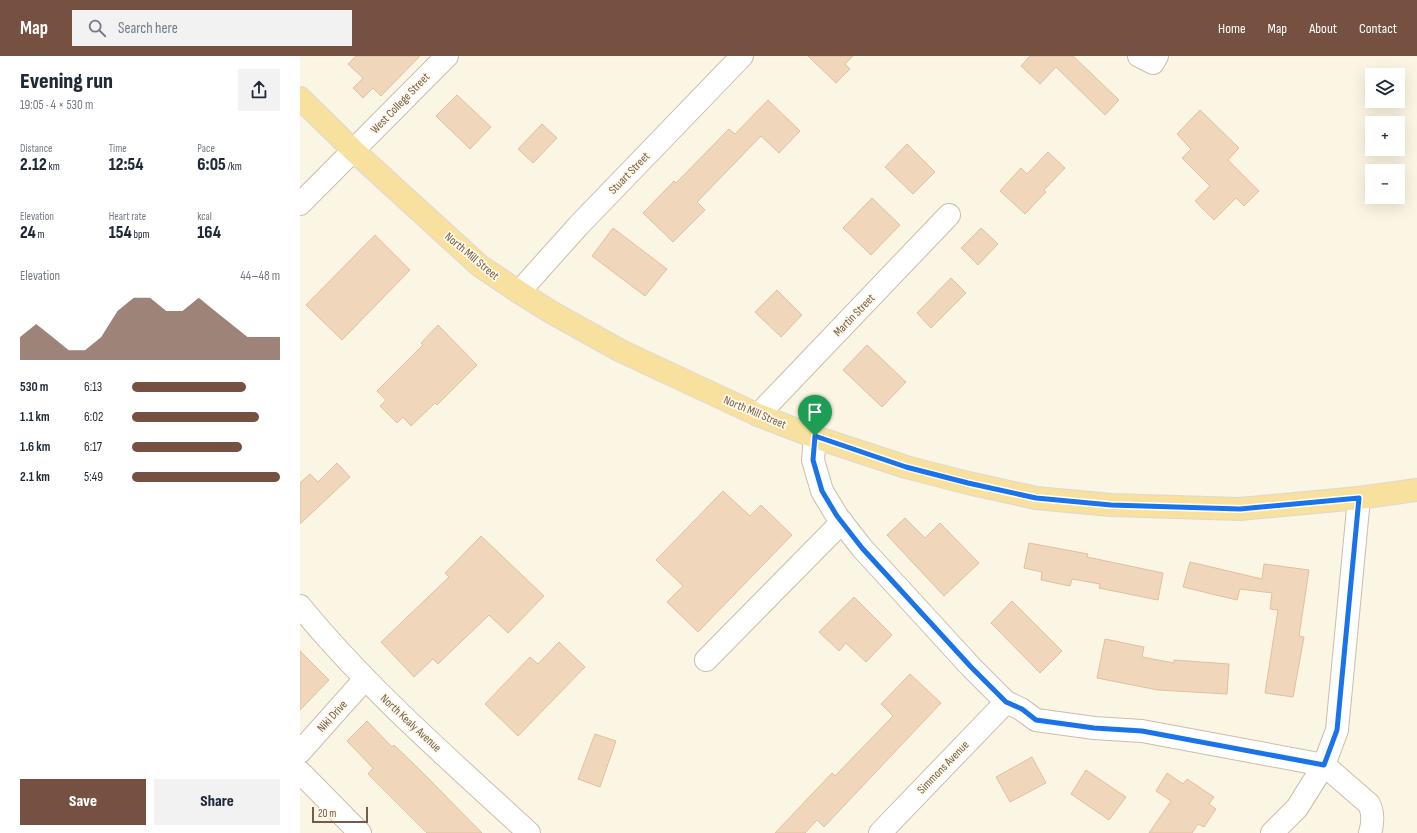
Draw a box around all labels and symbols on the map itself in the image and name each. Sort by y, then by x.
street label: West College Street [367,69,433,137]
street label: Stuart Street [606,149,653,198]
street label: North Mill Street [441,229,502,284]
street label: Martin Street [830,291,879,340]
street label: North Mill Street [721,393,789,432]
pin [798,395,832,436]
street label: North Kealy Avenue [377,691,444,756]
street label: Niki Drive [314,697,351,735]
street label: Simmons Avenue [914,737,973,797]
scale bar [312,805,368,824]

